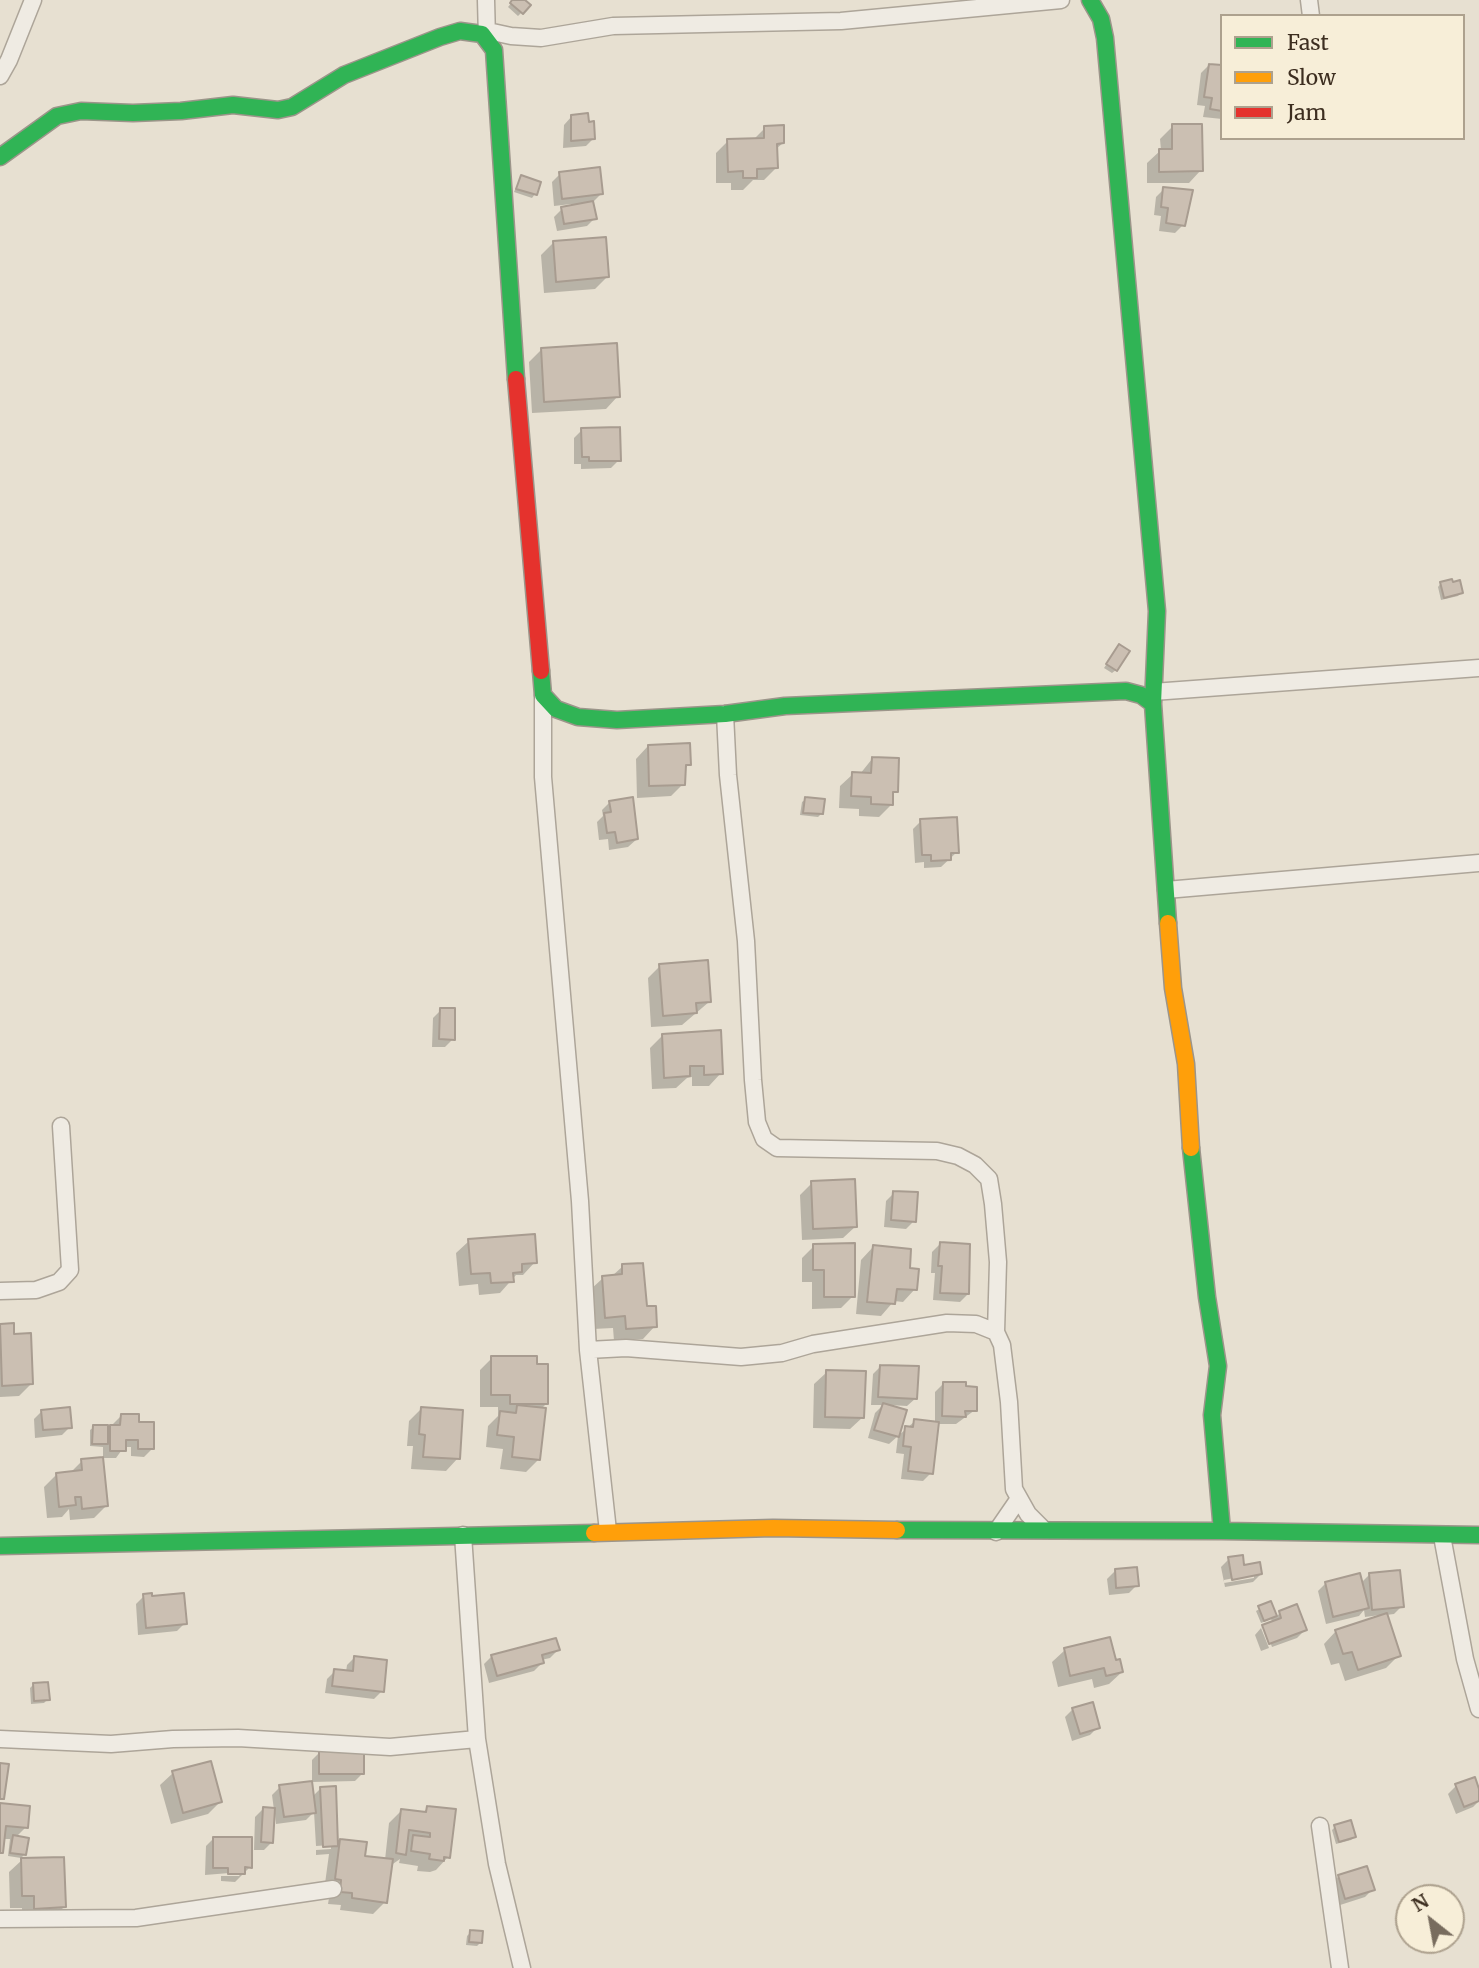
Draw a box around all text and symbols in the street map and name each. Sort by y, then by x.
legend [1220,14,1465,140]
text: Fast [1287,29,1329,56]
text: Slow [1287,64,1336,91]
text: Jam [1287,99,1326,126]
north arrow [1395,1884,1465,1954]
text: N [1408,1889,1433,1917]

